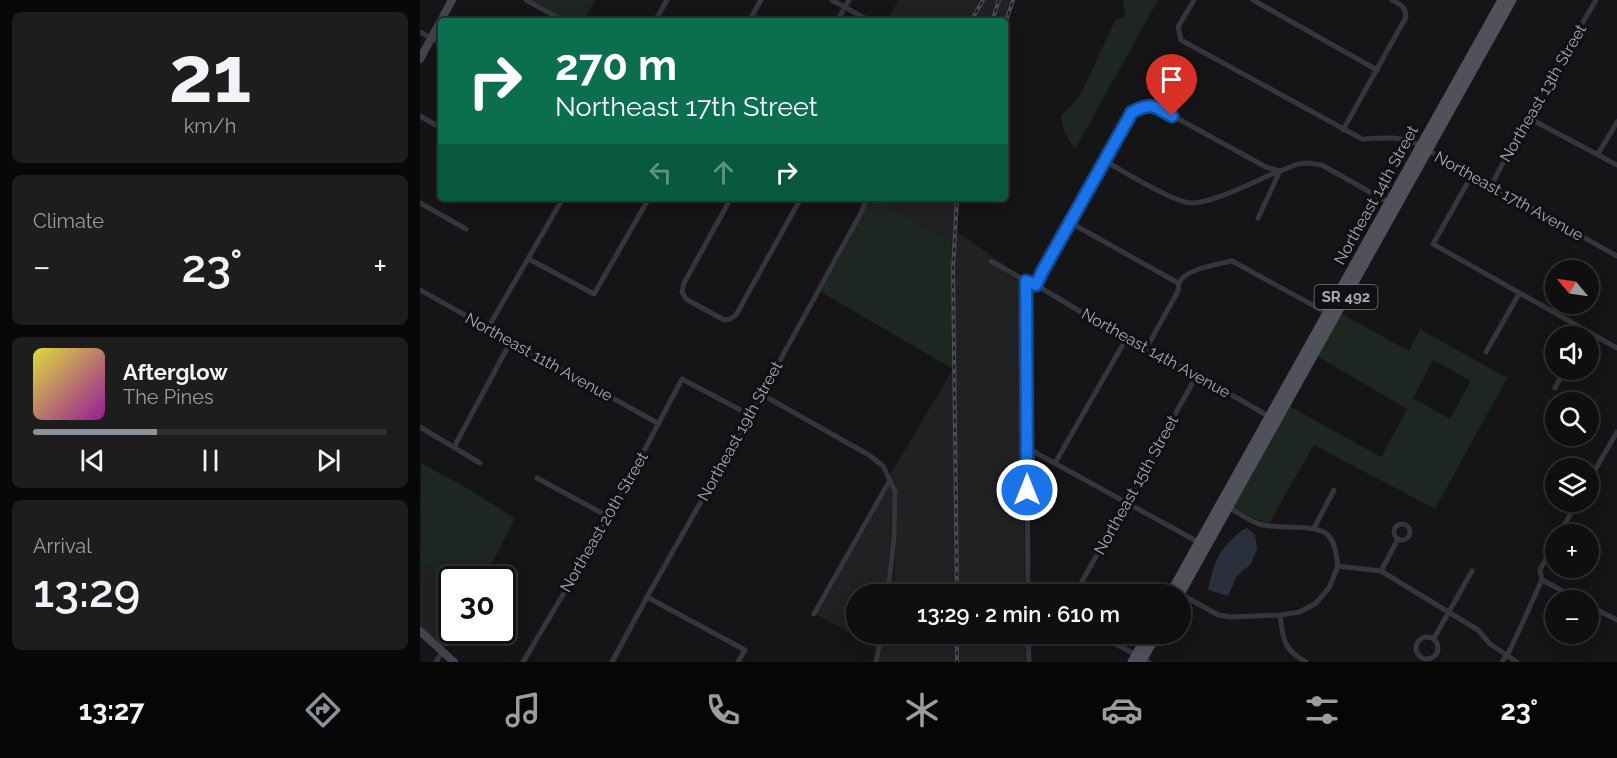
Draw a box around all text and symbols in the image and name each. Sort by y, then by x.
street label: Northeast 13th Street [1496,20,1591,165]
text: 21 [169,29,251,120]
text: 270 m [555,41,677,90]
icon: right [456,42,534,120]
pin [1146,54,1197,116]
icon: arrive [1155,63,1188,96]
text: Northeast 17th Street [555,91,818,122]
text: km/h [184,114,236,138]
street label: Northeast 14th Street [1330,122,1422,268]
street label: Northeast 17th Avenue [1431,147,1587,245]
icon: left [644,156,677,189]
icon: ahead [707,156,740,189]
icon: right [770,156,803,189]
text: Climate [33,209,104,233]
text: 23° [182,240,243,293]
text: − [33,247,51,286]
text: + [373,247,387,286]
north arrow [1545,260,1599,314]
map controls [1545,260,1599,644]
road number: SR 492 [1314,285,1378,309]
street label: Northeast 14th Avenue [1078,304,1234,402]
street label: Northeast 11th Avenue [462,309,616,405]
button: sound [1545,326,1599,380]
street label: Northeast 19th Street [694,357,787,504]
text: Afterglow [123,359,228,385]
text: The Pines [123,385,214,409]
button: search [1545,392,1599,446]
street label: Northeast 15th Street [1090,412,1182,558]
icon: previous [76,444,109,477]
icon: pause [194,444,227,477]
icon: next [312,444,345,477]
street label: Northeast 20th Street [556,448,652,595]
position arrow [995,458,1059,522]
button: layers [1545,458,1599,512]
button: + [1545,524,1599,578]
text: Arrival [33,534,92,558]
text: 13:29 [33,565,140,618]
speed limit sign: 30 [438,566,516,644]
button: − [1545,590,1599,644]
text: 13:29 · 2 min · 610 m [917,601,1120,627]
icon: directions [302,689,344,731]
icon: music [502,689,544,731]
icon: phone [702,689,744,731]
icon: climate [901,689,943,731]
icon: car [1101,689,1143,731]
icon: filters [1301,689,1343,731]
text: 13:27 [79,695,144,726]
text: 23° [1500,695,1538,726]

